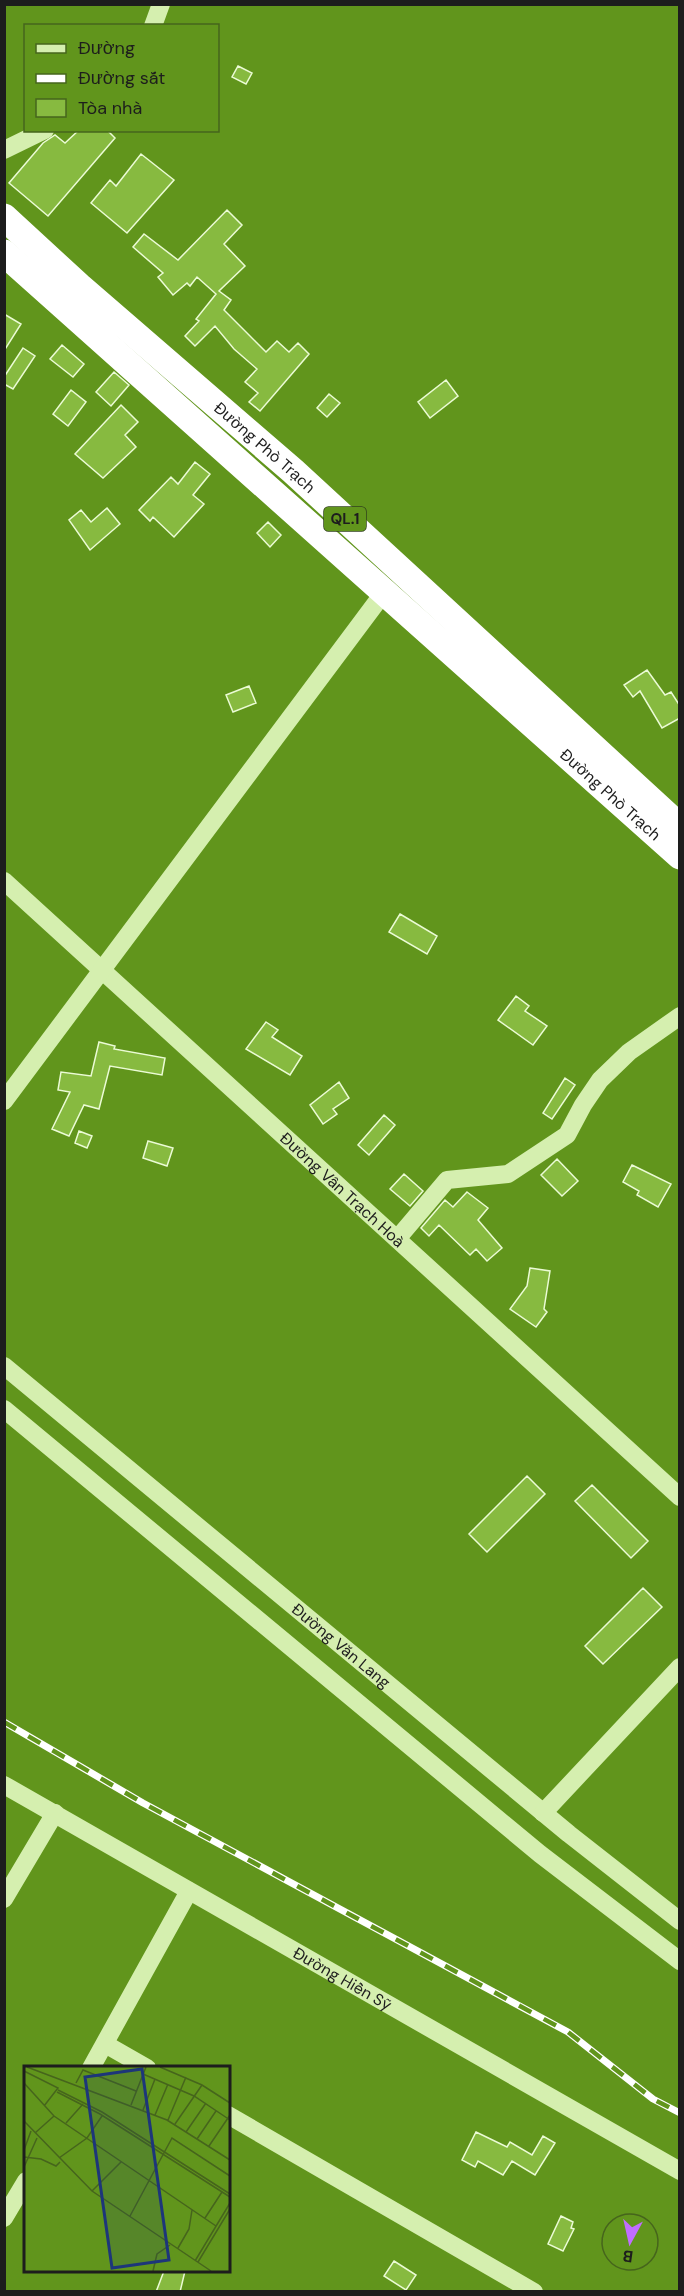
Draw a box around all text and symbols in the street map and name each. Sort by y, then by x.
legend [24,24,219,132]
text: Đường [78,36,135,60]
text: Đường sắt [78,66,165,90]
text: Tòa nhà [78,96,142,120]
street label: Đường Phò Trạch [209,397,320,498]
road number: QL.1 [324,507,366,531]
street label: Đường Phò Trạch [555,744,665,845]
street label: Đường Vân Trạch Hoà [275,1128,409,1252]
street label: Đường Văn Lang [287,1599,395,1693]
street label: Đường Hiền Sỹ [289,1942,396,2015]
inset map [24,2066,230,2272]
north arrow [600,2212,660,2272]
text: B [621,2245,635,2267]

